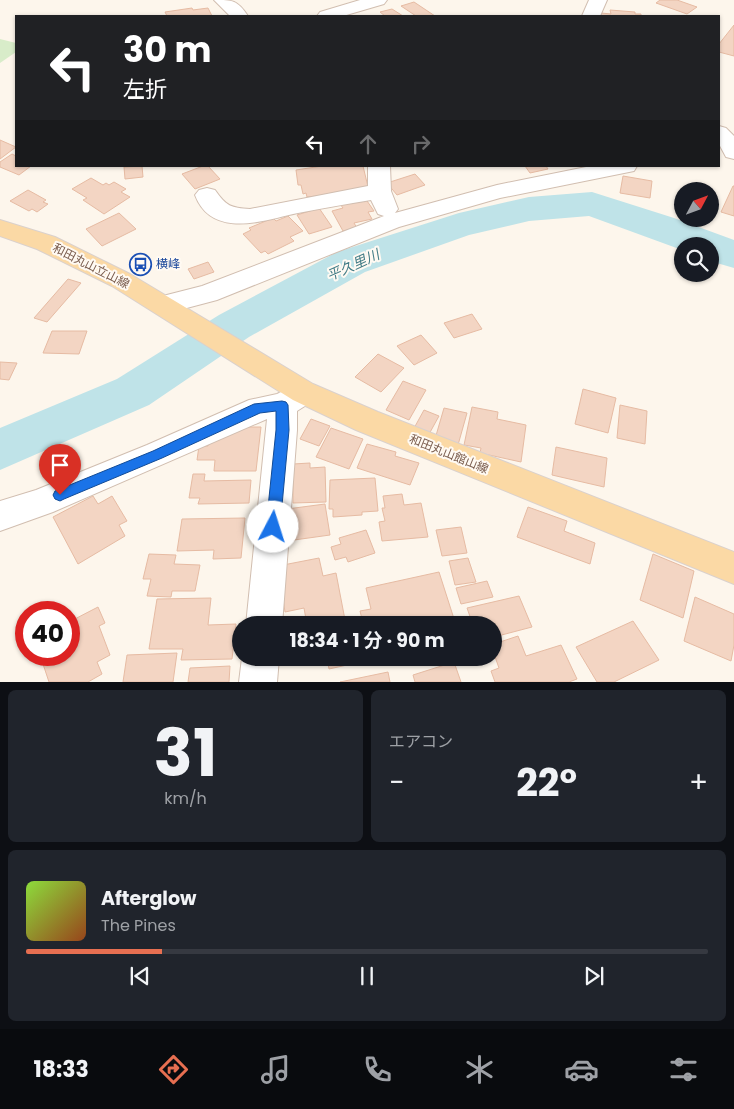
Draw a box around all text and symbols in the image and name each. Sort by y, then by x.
text: 30 m [123,25,211,74]
icon: left [40,35,105,100]
text: 左折 [123,74,167,105]
icon: left [301,130,329,158]
icon: ahead [354,130,382,158]
icon: right [407,130,435,158]
north arrow [674,182,719,228]
map controls [674,182,719,282]
button: search [674,237,719,282]
street label: 和田丸山立山線 [50,239,133,292]
water label: 平久里川 [323,244,384,286]
bus stop icon: 横峰 [128,252,152,276]
place label: 横峰 [156,255,180,272]
street label: 和田丸山館山線 [407,430,491,477]
pin [39,444,81,495]
icon: arrive [46,451,74,479]
position arrow [246,500,298,552]
speed limit sign: 40 [15,601,80,666]
text: 18:34 · 1 分 · 90 m [289,627,445,654]
text: 31 [154,708,217,799]
text: エアコン [389,730,453,753]
text: 22° [516,756,577,809]
text: − [389,763,404,802]
text: + [689,763,708,802]
text: km/h [164,787,207,810]
text: Afterglow [101,885,196,912]
text: The Pines [101,914,176,937]
icon: previous [126,962,154,990]
icon: pause [353,962,381,990]
icon: next [580,962,608,990]
icon: directions [156,1052,191,1087]
icon: music [258,1052,293,1087]
icon: phone [360,1052,395,1087]
icon: climate [462,1052,497,1087]
icon: car [564,1052,599,1087]
icon: filters [666,1052,701,1087]
text: 18:33 [33,1054,89,1085]

